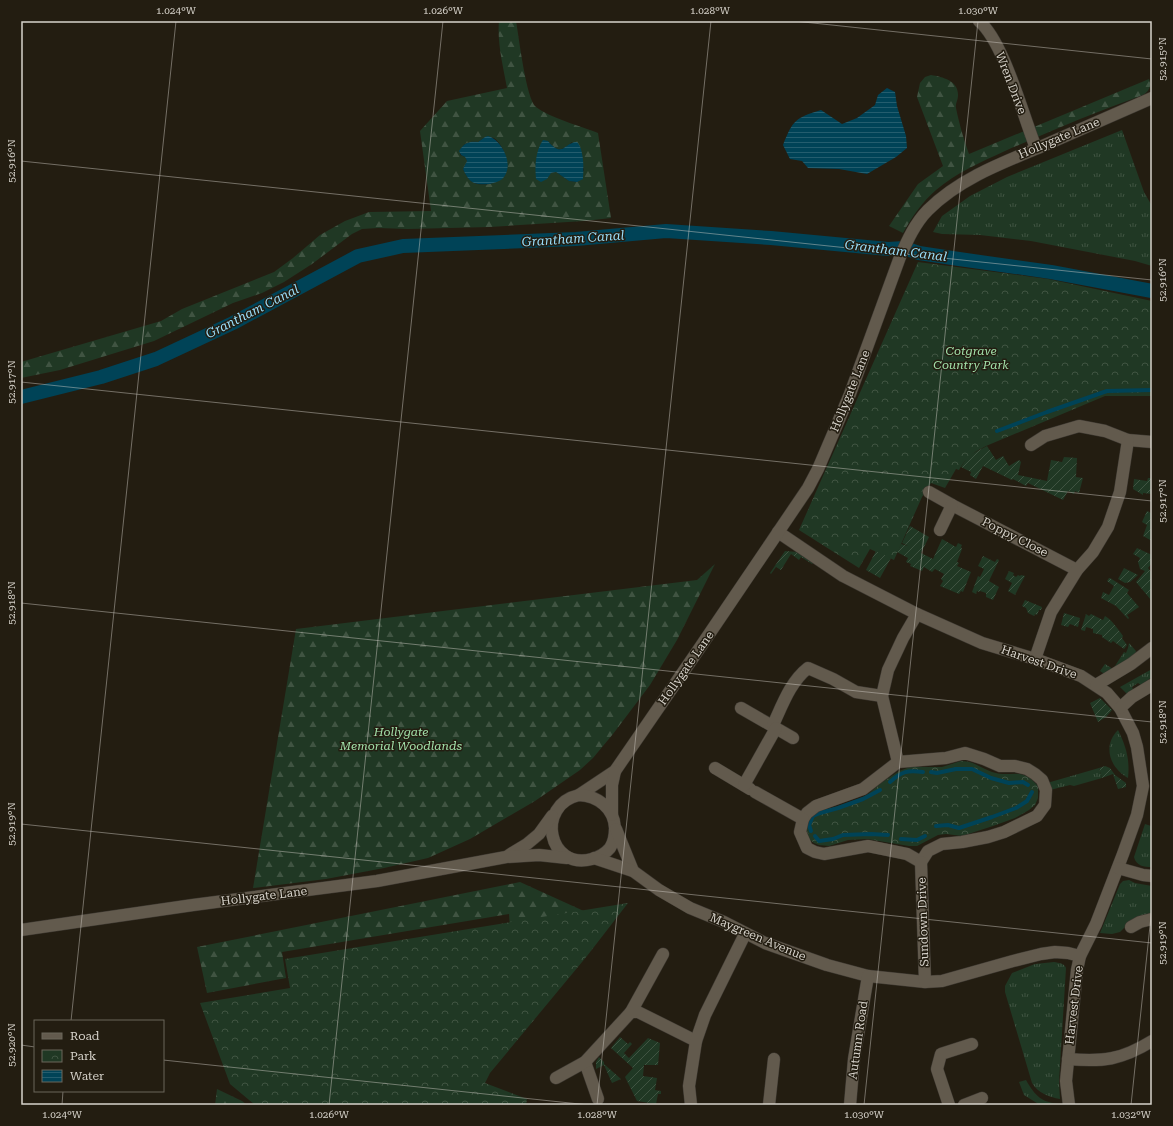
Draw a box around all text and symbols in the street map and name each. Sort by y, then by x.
text: 1.024°W [156,5,197,16]
text: 1.026°W [423,5,464,16]
text: 1.028°W [690,5,731,16]
text: 1.030°W [958,5,999,16]
text: 52.915°N [1157,37,1168,81]
street label: Wren Drive [993,50,1029,116]
street label: Hollygate Lane [1016,114,1102,161]
text: 52.916°N [6,139,17,183]
water label: Grantham Canal [521,227,625,250]
water label: Grantham Canal [844,237,948,264]
text: 52.916°N [1157,258,1168,302]
water label: Grantham Canal [203,281,302,341]
park label: Cotgrave Country Park [933,344,1009,372]
street label: Hollygate Lane [827,348,873,434]
text: 52.917°N [6,360,17,404]
text: 52.917°N [1157,479,1168,523]
street label: Poppy Close [980,514,1051,560]
text: 52.918°N [6,581,17,625]
street label: Hollygate Lane [655,628,717,708]
street label: Harvest Drive [999,642,1079,682]
text: 52.918°N [1157,700,1168,744]
park label: Hollygate Memorial Woodlands [339,725,463,753]
text: 52.919°N [6,802,17,846]
street label: Sundown Drive [914,877,932,967]
street label: Hollygate Lane [220,884,308,908]
street label: Maygreen Avenue [708,910,809,964]
text: 52.919°N [1157,921,1168,965]
street label: Harvest Drive [1062,964,1086,1045]
street label: Autumn Road [846,1000,870,1080]
legend [34,1020,164,1092]
text: 52.920°N [6,1023,17,1067]
text: Road [70,1029,100,1043]
text: Park [70,1049,97,1063]
text: Water [70,1069,104,1083]
text: 1.024°W [42,1109,83,1120]
text: 1.026°W [309,1109,350,1120]
text: 1.028°W [577,1109,618,1120]
text: 1.030°W [844,1109,885,1120]
text: 1.032°W [1111,1109,1152,1120]

